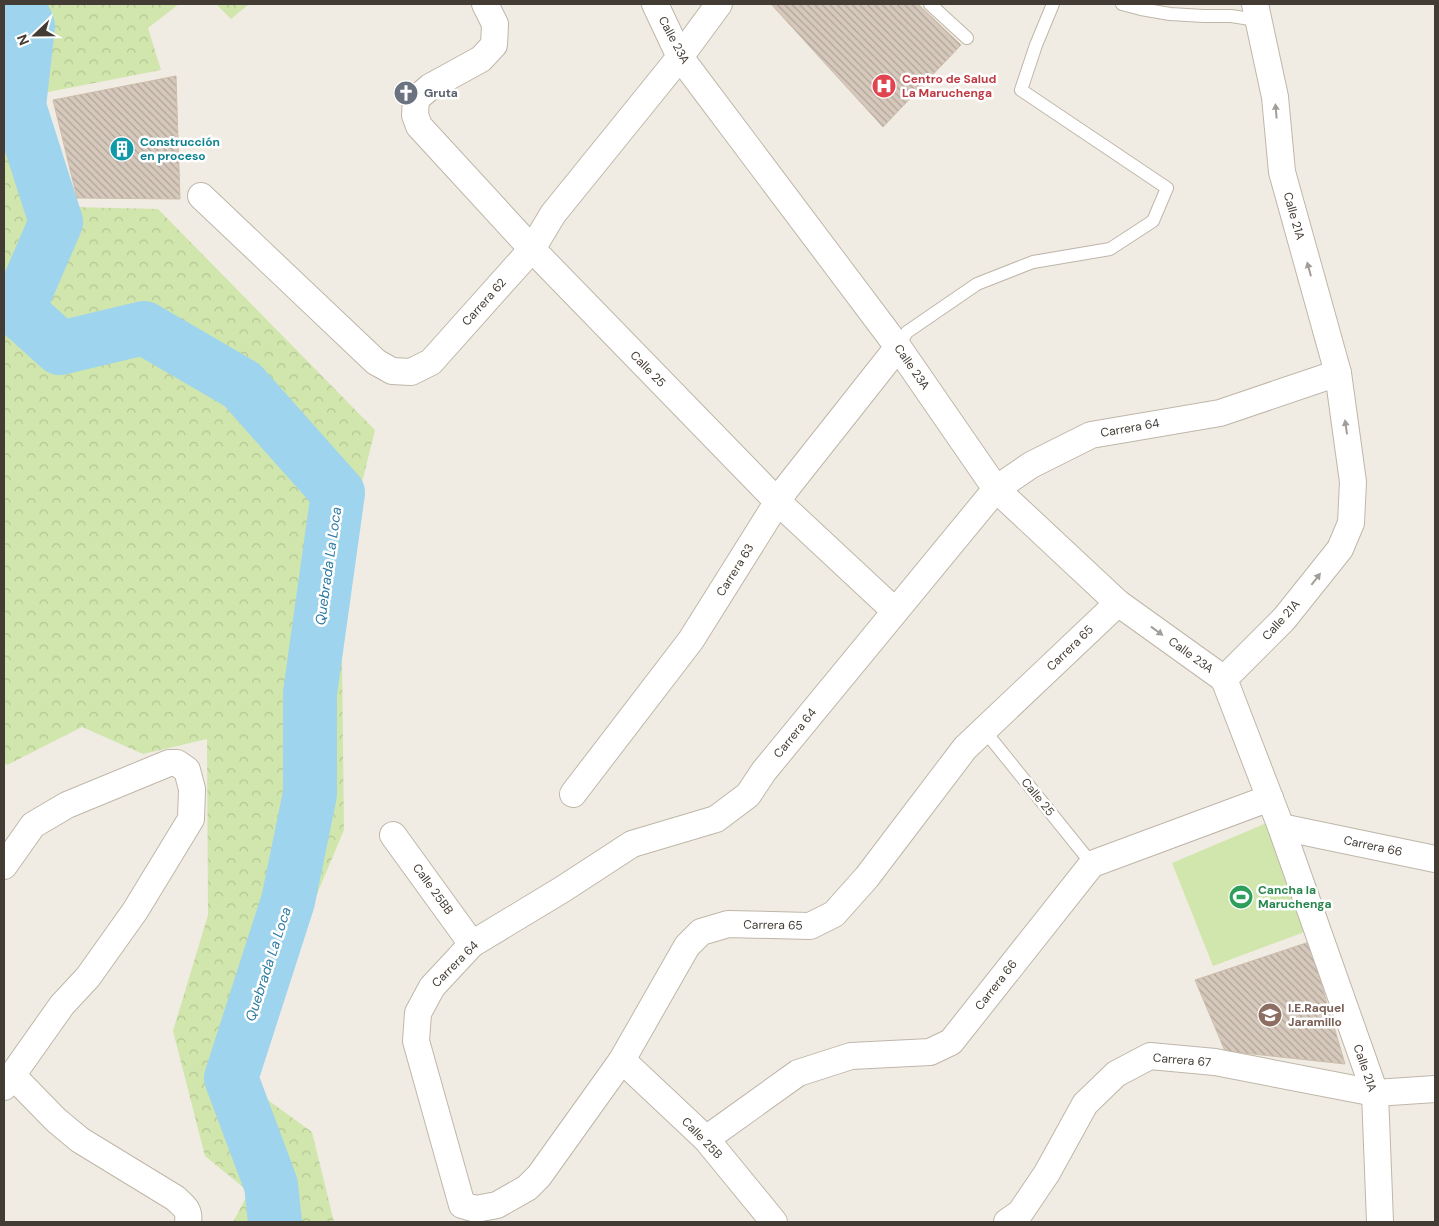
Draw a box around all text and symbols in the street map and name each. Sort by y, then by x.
north arrow [10,10,60,60]
street label: Calle 23A [655,13,693,67]
text: N [13,32,33,48]
place label: Centro de Salud La Maruchenga [902,71,996,101]
hospital icon: Centro de Salud La Maruchenga [871,73,897,99]
church icon: Gruta [393,80,419,106]
place label: Gruta [424,85,458,101]
one-way arrow [1272,102,1280,118]
place label: Construcción en proceso [140,134,220,164]
building icon: Construcción en proceso [109,136,135,162]
street label: Calle 21A [1280,190,1308,242]
one-way arrow [1305,261,1313,276]
street label: Carrera 62 [458,275,510,329]
street label: Calle 23A [891,341,933,393]
street label: Calle 25 [627,347,669,391]
street label: Carrera 64 [1099,415,1161,441]
one-way arrow [1342,419,1350,435]
water label: Quebrada La Loca [311,505,345,626]
street label: Carrera 63 [712,541,758,599]
one-way arrow [1311,573,1322,586]
street label: Calle 21A [1259,596,1303,644]
street label: Carrera 65 [1043,622,1097,674]
one-way arrow [1150,626,1164,636]
street label: Calle 23A [1165,633,1217,677]
street label: Carrera 64 [770,705,820,761]
street label: Calle 25 [1018,775,1058,819]
street label: Carrera 66 [1342,832,1404,860]
street label: Calle 25BB [409,860,457,918]
place label: Cancha la Maruchenga [1258,882,1331,912]
sports icon: Cancha la Maruchenga [1228,884,1254,910]
water label: Quebrada La Loca [241,904,295,1024]
street label: Carrera 65 [743,916,803,934]
street label: Carrera 64 [428,937,482,991]
street label: Carrera 66 [971,956,1021,1014]
place label: I.E.Raquel Jaramillo [1288,1000,1344,1030]
school or university icon: I.E.Raquel Jaramillo [1257,1002,1283,1028]
street label: Calle 21A [1349,1042,1381,1094]
street label: Carrera 67 [1152,1049,1212,1071]
street label: Calle 25B [678,1114,726,1162]

